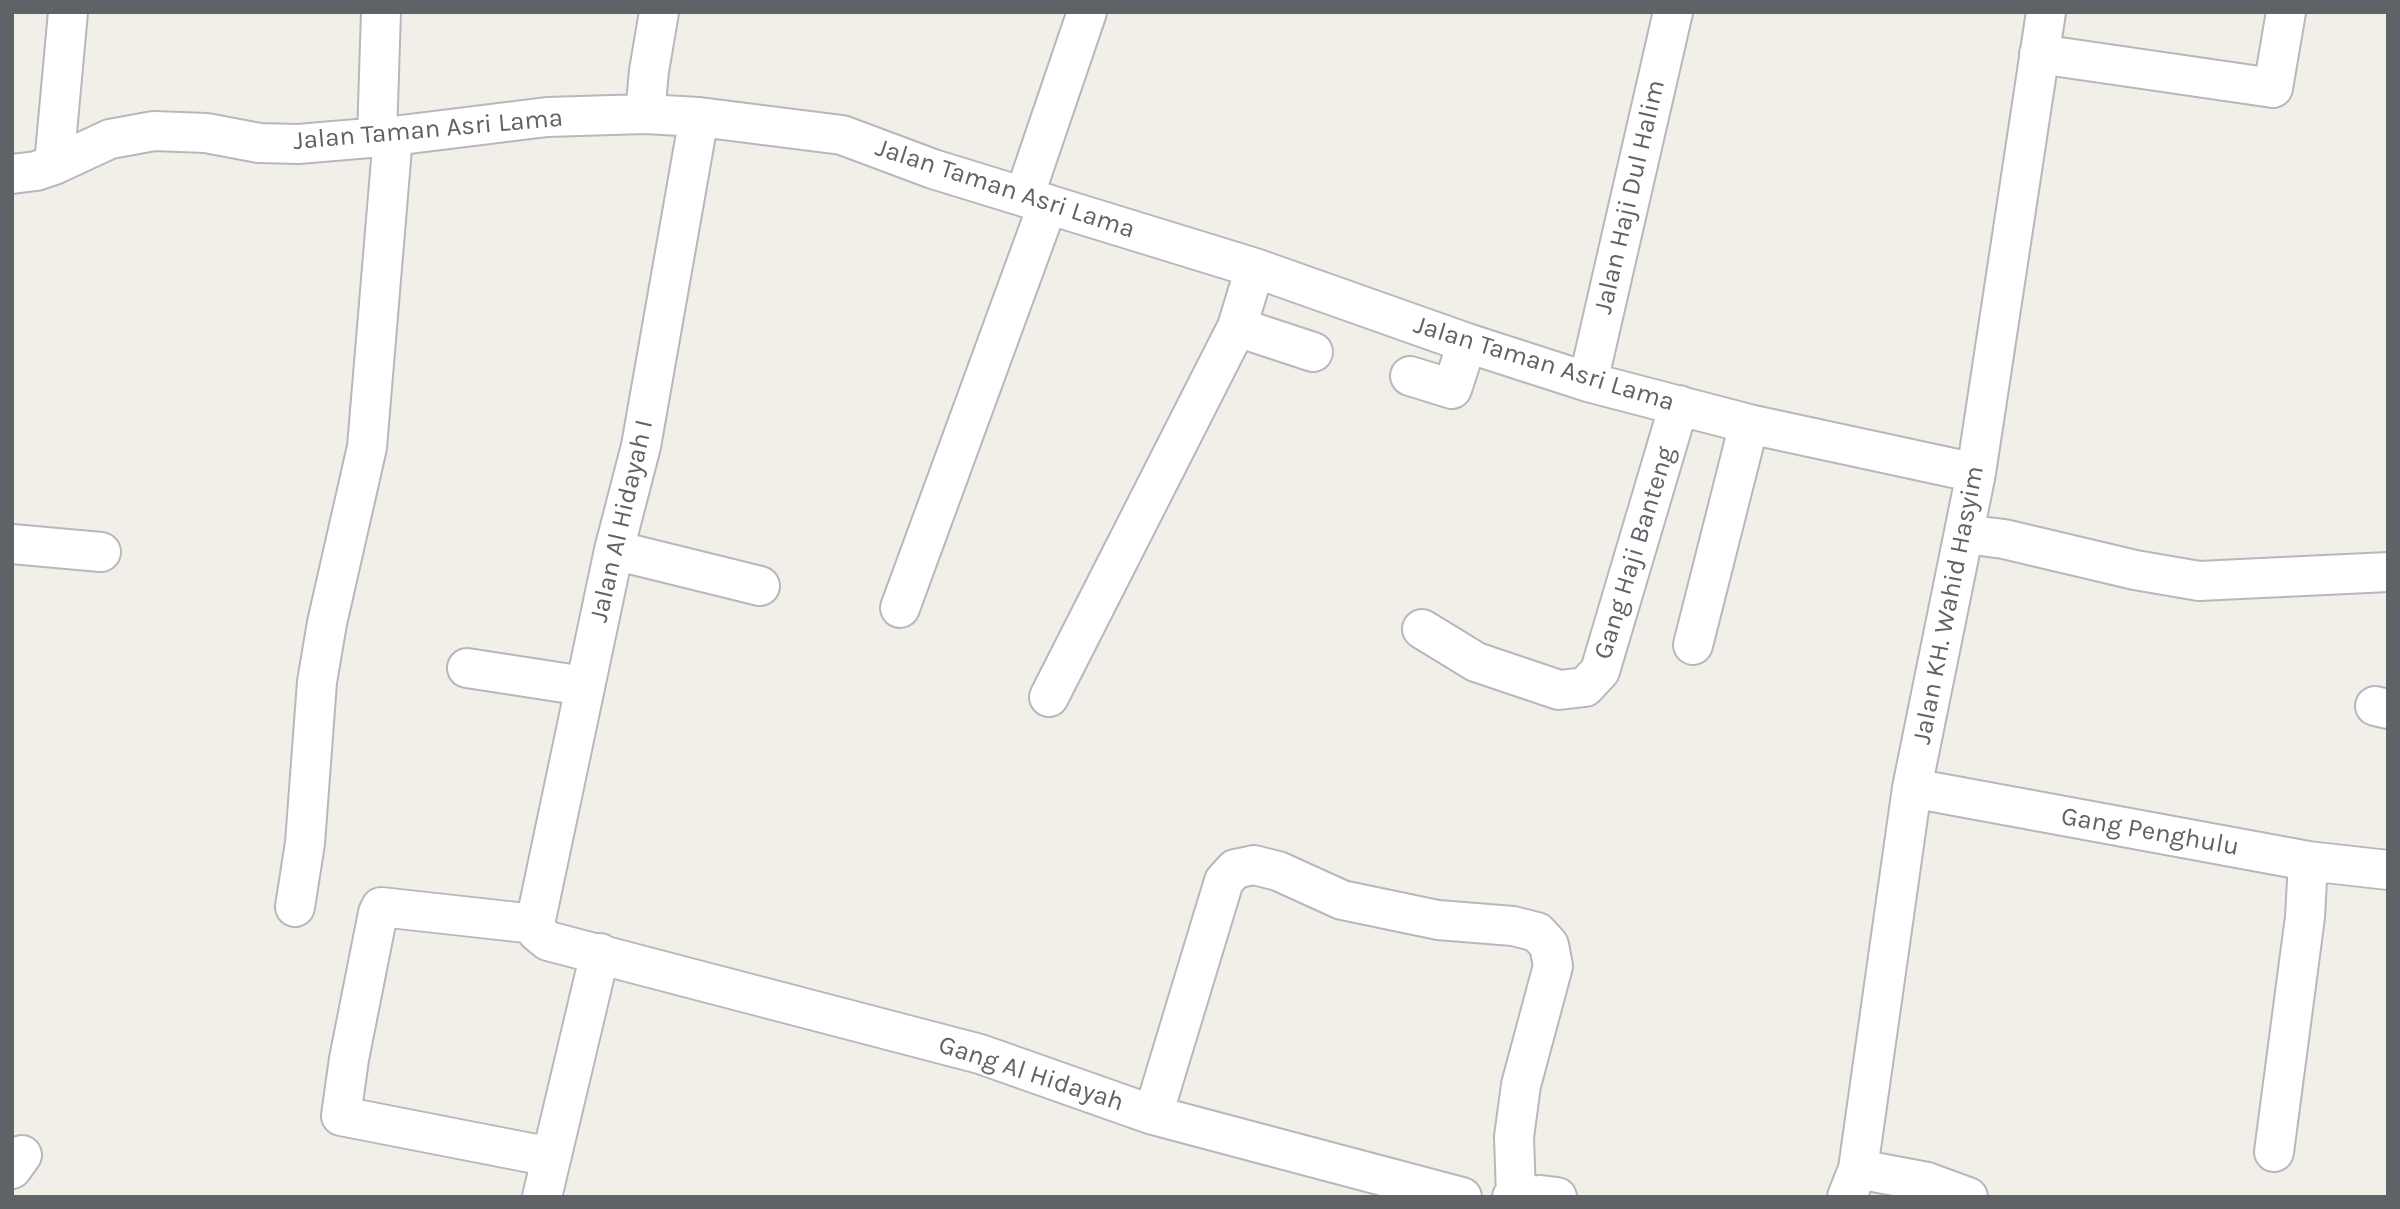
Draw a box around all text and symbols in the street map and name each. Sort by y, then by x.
street label: Jalan Haji Dul Halim [1588,77,1672,317]
street label: Jalan Taman Asri Lama [292,103,564,157]
street label: Jalan Taman Asri Lama [871,132,1139,246]
street label: Jalan Taman Asri Lama [1410,309,1678,419]
street label: Jalan Al Hidayah I [584,417,660,625]
street label: Gang Haji Banteng [1588,443,1682,663]
street label: Jalan KH. Wahid Hasyim [1907,463,1991,747]
street label: Gang Penghulu [2059,801,2241,863]
street label: Gang Al Hidayah [934,1029,1128,1119]

